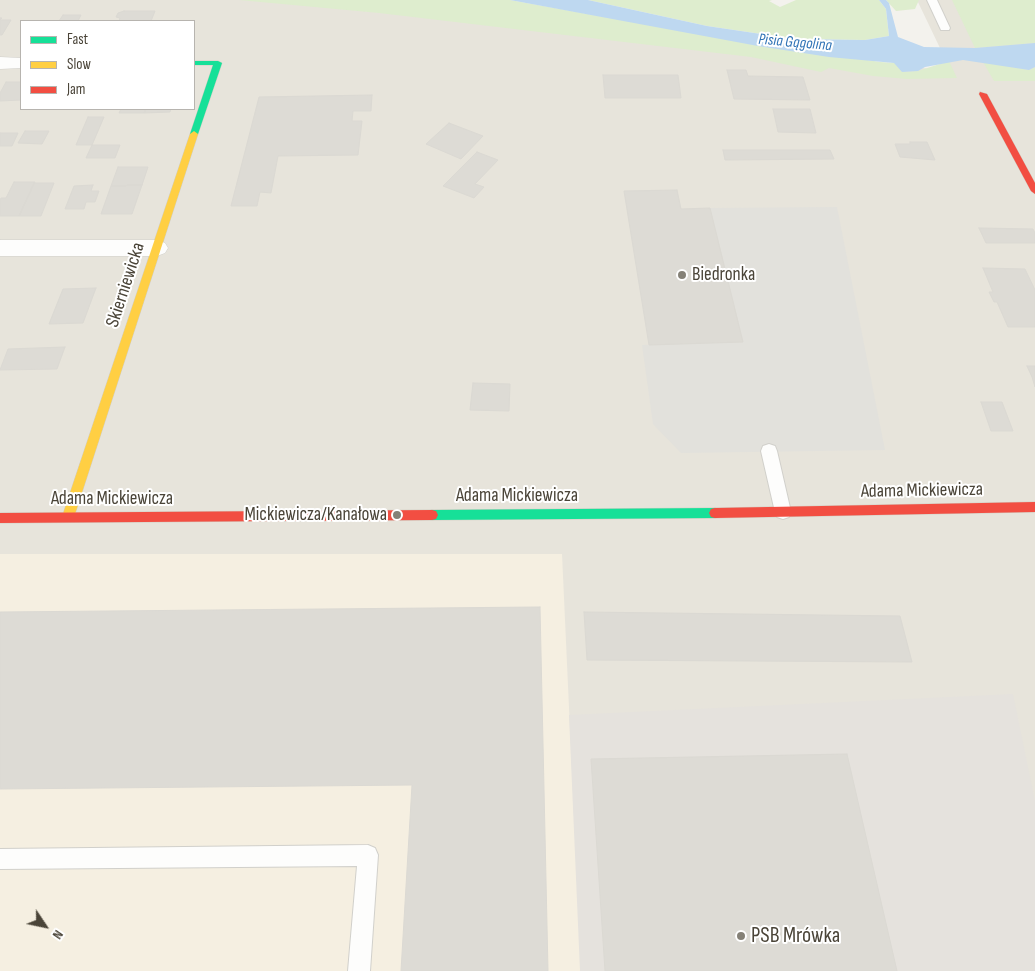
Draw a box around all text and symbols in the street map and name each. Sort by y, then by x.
legend [20,20,195,110]
text: Fast [67,30,88,49]
water label: Pisia Gągolina [757,30,833,56]
text: Slow [67,55,91,74]
text: Jam [67,80,85,99]
street label: Skierniewicka [102,240,150,330]
place label: Biedronka [692,264,755,286]
marker: Biedronka [676,269,688,281]
street label: Adama Mickiewicza [861,479,983,503]
street label: Adama Mickiewicza [456,485,578,507]
street label: Adama Mickiewicza [51,488,173,510]
place label: Mickiewicza/Kanałowa [245,504,387,526]
marker: Mickiewicza/Kanałowa [391,509,403,521]
north arrow [20,901,70,951]
place label: PSB Mrówka [751,923,840,949]
text: N [49,927,67,943]
marker: PSB Mrówka [735,930,747,942]

